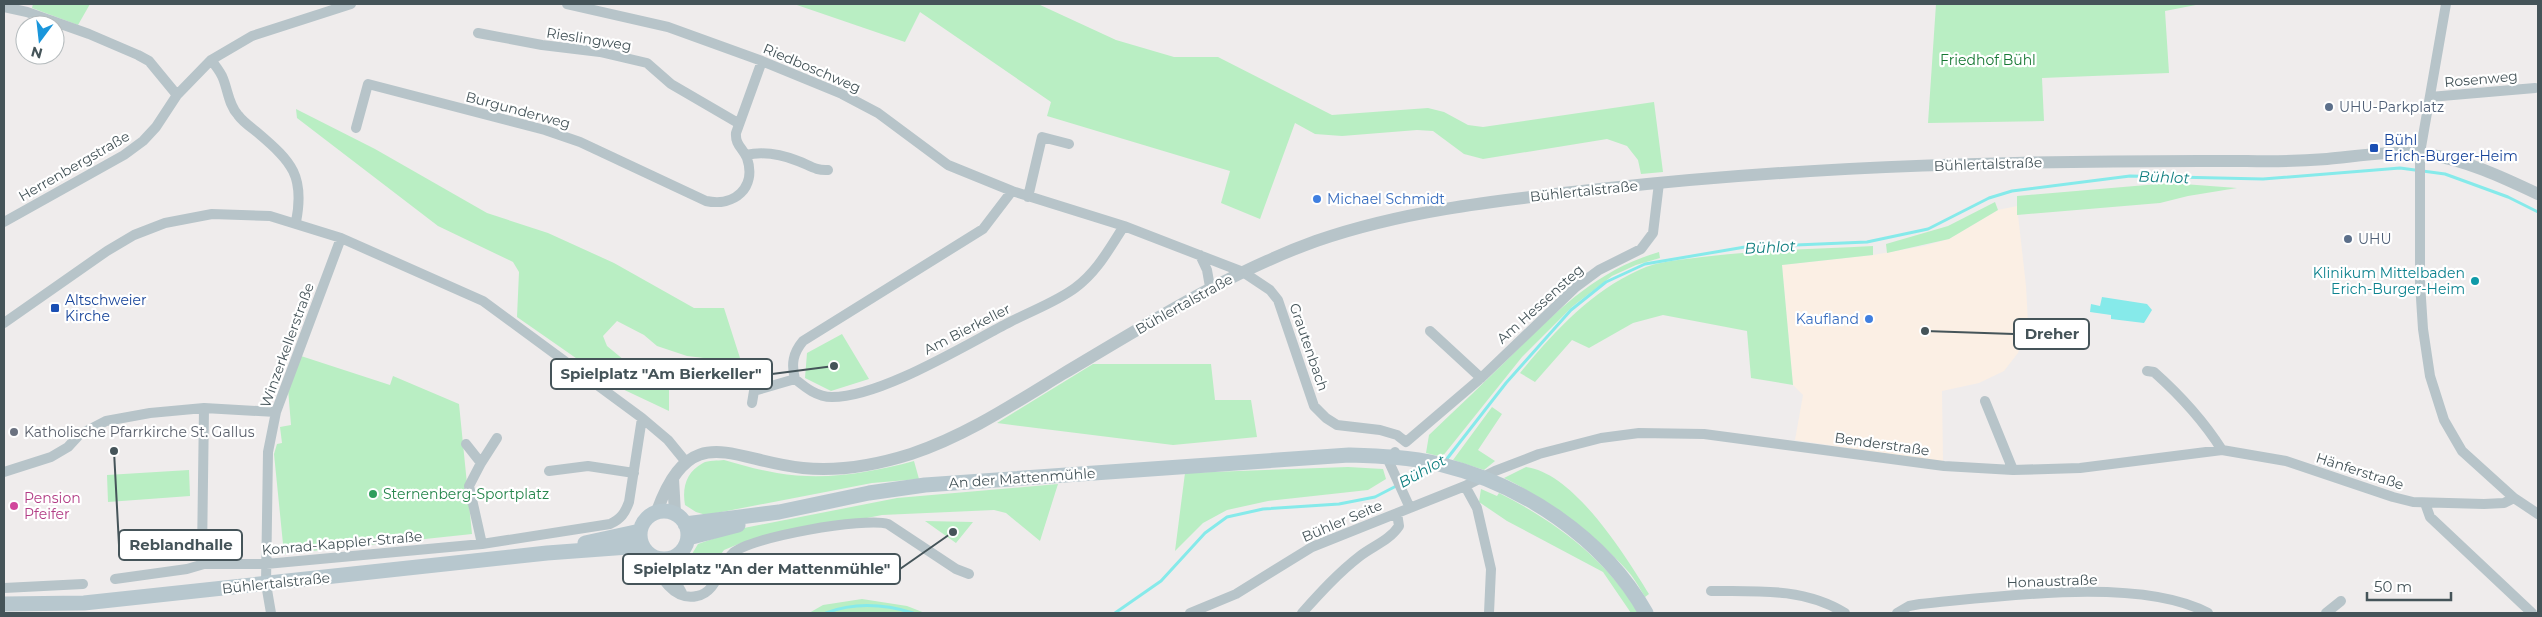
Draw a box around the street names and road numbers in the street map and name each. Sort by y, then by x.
street label: Rieslingweg [545,23,633,55]
street label: Riedboschweg [761,39,863,97]
street label: Rosenweg [2444,67,2518,91]
street label: Burgunderweg [464,87,572,133]
street label: Herrenbergstraße [15,127,133,205]
street label: Bühlertalstraße [1933,153,2043,175]
street label: Bühlertalstraße [1529,176,1639,206]
street label: Am Hessensteg [1493,260,1587,348]
street label: Bühlertalstraße [1132,270,1236,338]
street label: Winzerkellerstraße [256,280,318,410]
street label: Am Bierkeller [921,299,1014,359]
street label: Grautenbach [1286,301,1332,393]
street label: Benderstraße [1833,428,1931,460]
street label: Hänferstraße [2314,448,2406,494]
street label: An der Mattenmühle [948,464,1096,492]
street label: Bühler Seite [1299,496,1385,546]
street label: Konrad-Kappler-Straße [261,527,423,559]
street label: Bühlertalstraße [221,568,331,598]
street label: Honaustraße [2006,570,2098,592]

